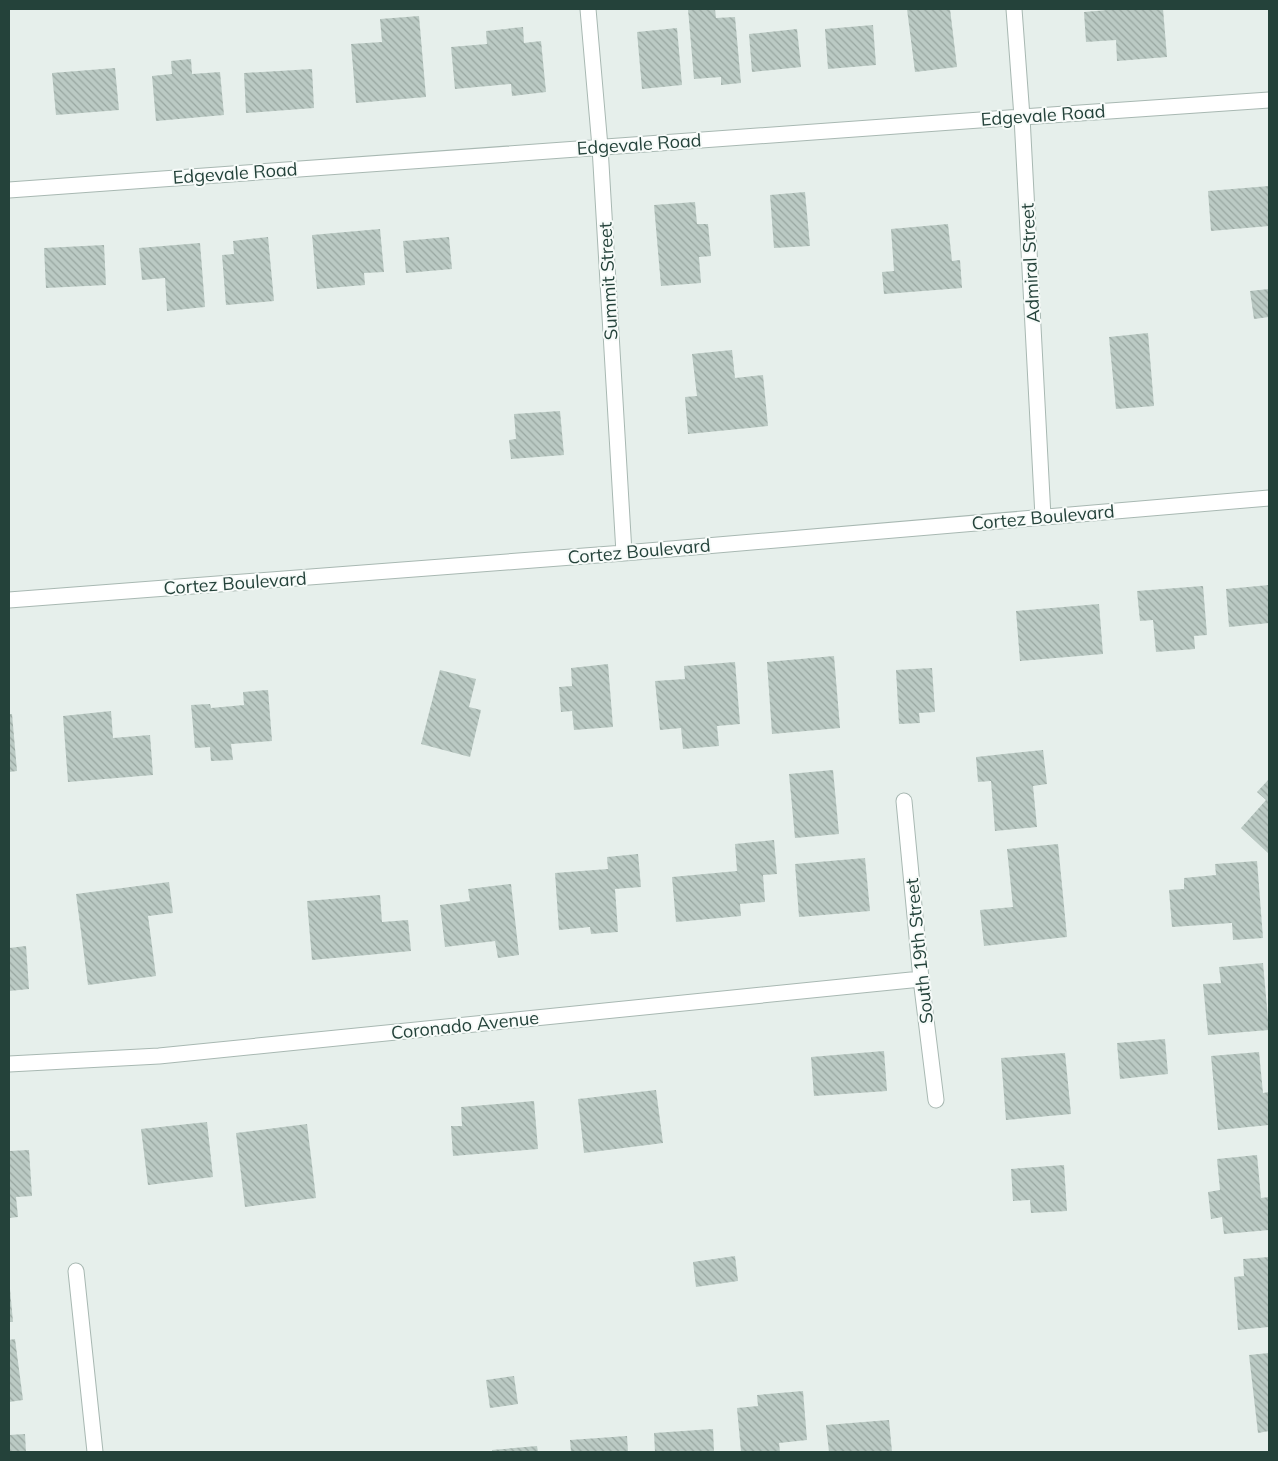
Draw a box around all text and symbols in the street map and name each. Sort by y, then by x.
street label: Edgevale Road [980,99,1106,131]
street label: Edgevale Road [576,128,702,160]
street label: Edgevale Road [172,157,298,189]
street label: Admiral Street [1015,202,1045,324]
street label: Summit Street [593,221,623,341]
street label: Cortez Boulevard [971,499,1115,535]
street label: Cortez Boulevard [567,533,711,569]
street label: Cortez Boulevard [163,567,307,599]
street label: South 19th Street [900,877,938,1025]
street label: Coronado Avenue [390,1006,540,1044]

